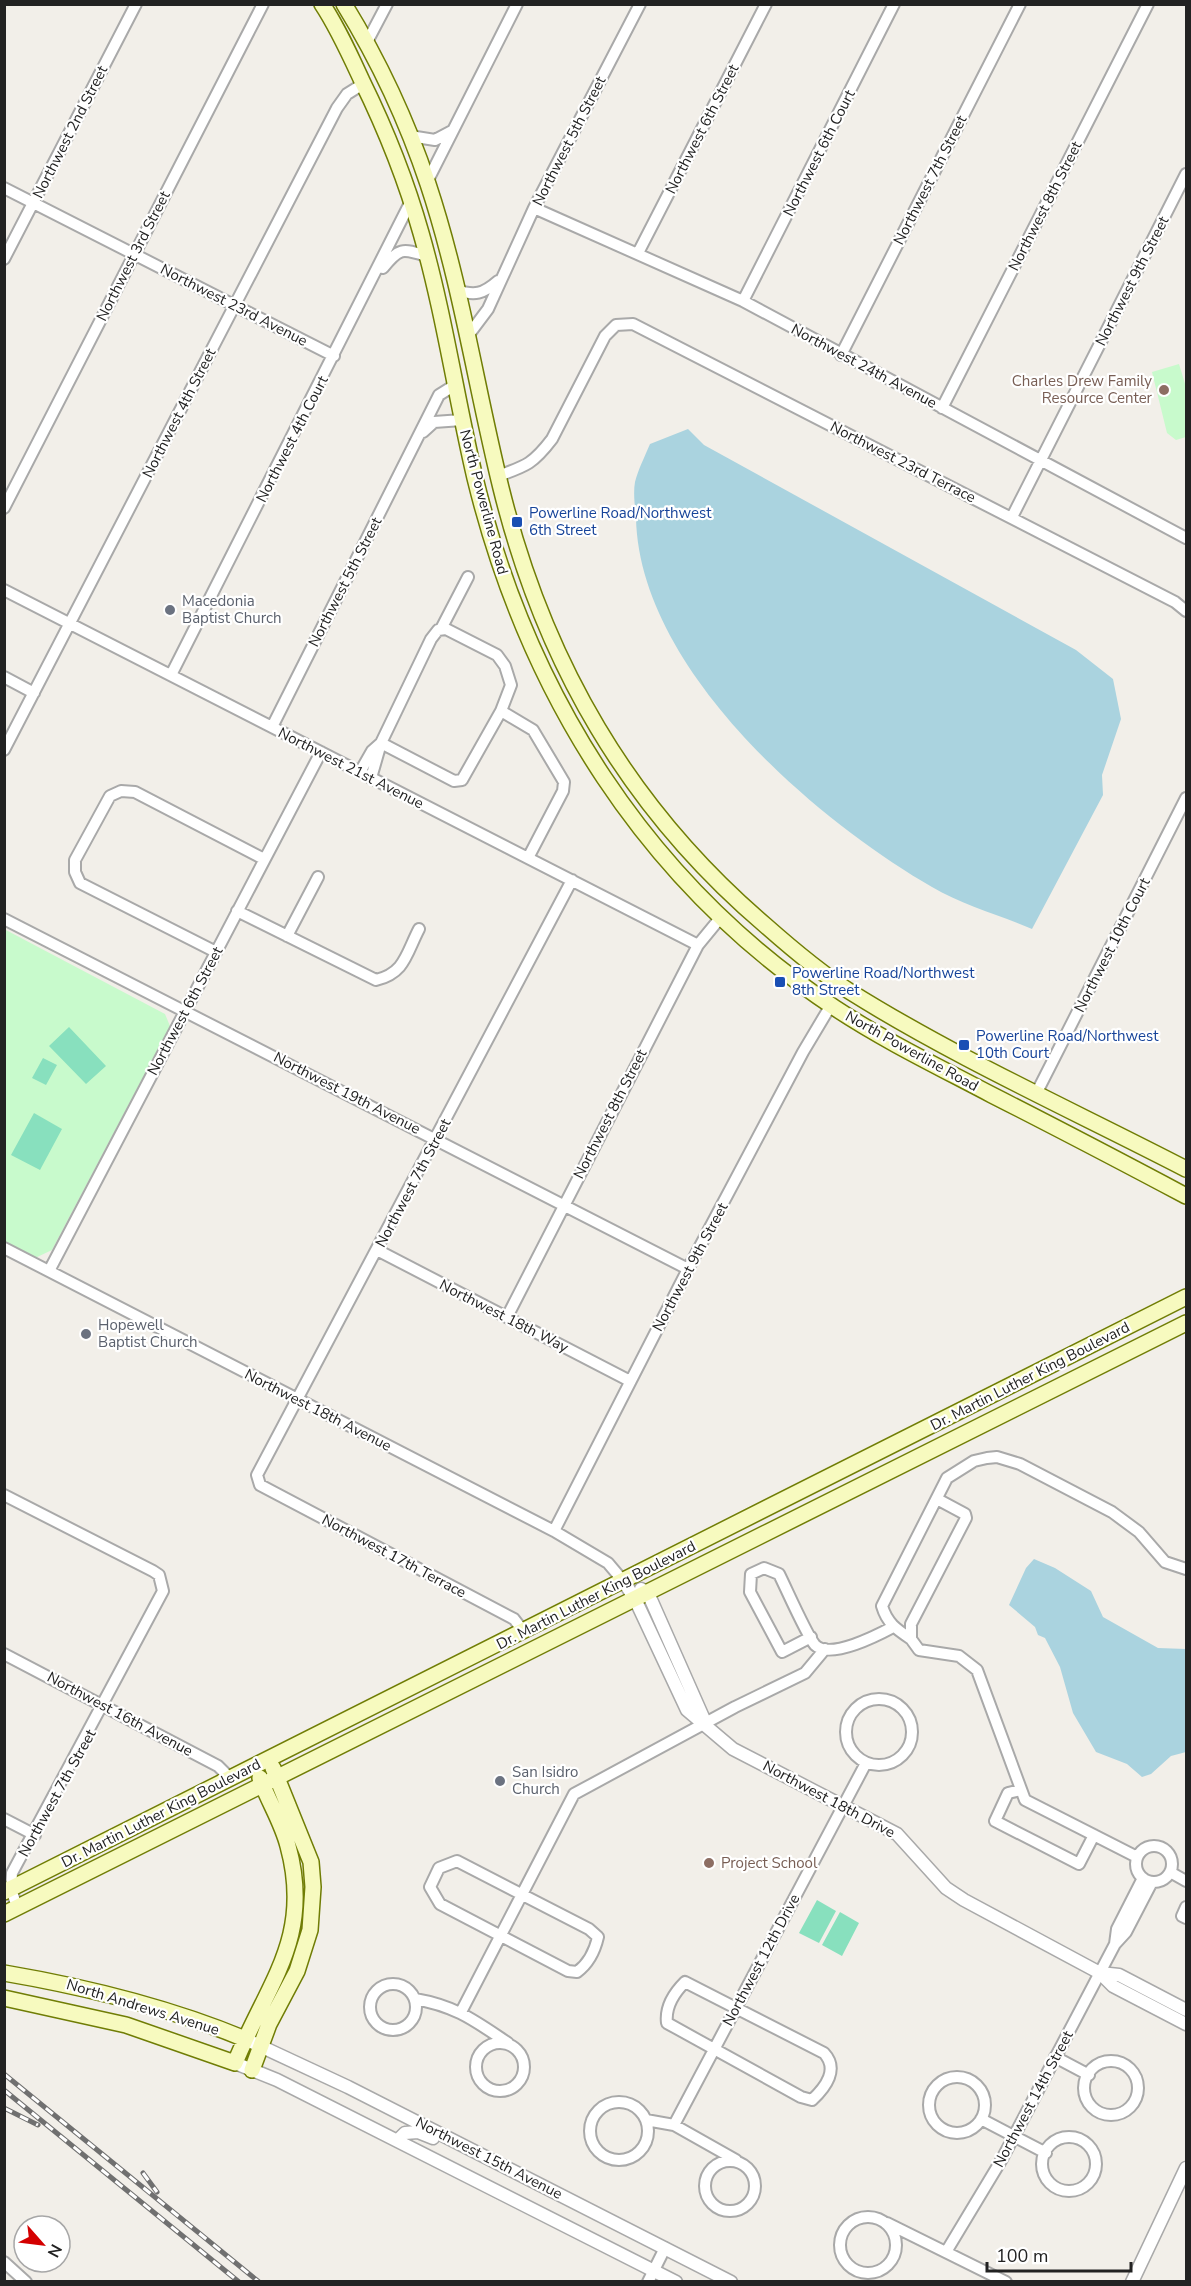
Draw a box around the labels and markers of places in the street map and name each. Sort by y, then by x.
place label: Charles Drew Family Resource Center [1012,371,1153,408]
marker: Charles Drew Family Resource Center [1157,383,1171,397]
place label: Powerline Road/Northwest 6th Street [529,503,712,540]
marker: Powerline Road/Northwest 6th Street [510,515,524,529]
place label: Macedonia Baptist Church [182,591,282,628]
marker: Macedonia Baptist Church [163,603,177,617]
place label: Powerline Road/Northwest 8th Street [792,963,975,1000]
marker: Powerline Road/Northwest 8th Street [773,975,787,989]
place label: Powerline Road/Northwest 10th Court [976,1026,1159,1063]
marker: Powerline Road/Northwest 10th Court [957,1038,971,1052]
place label: Hopewell Baptist Church [98,1315,198,1352]
marker: Hopewell Baptist Church [79,1327,93,1341]
place label: San Isidro Church [512,1762,578,1799]
marker: San Isidro Church [493,1774,507,1788]
place label: Project School [721,1853,818,1873]
marker: Project School [702,1856,716,1870]

